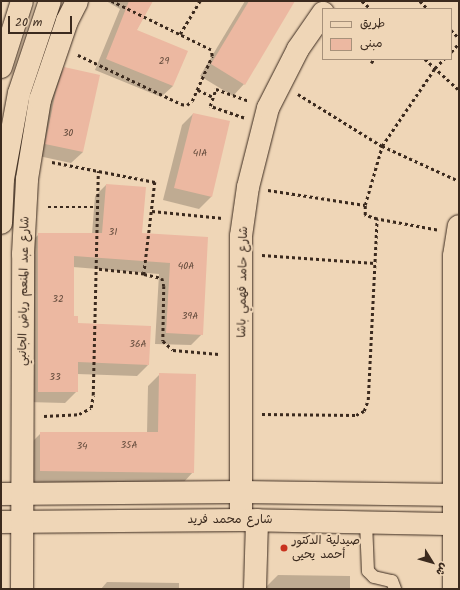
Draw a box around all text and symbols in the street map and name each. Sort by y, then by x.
scale bar [10,8,74,34]
legend [322,8,452,60]
text: 20 m [15,13,42,32]
text: طريق [360,14,385,33]
text: مبنى [360,34,383,53]
house number: 29 [159,56,169,68]
house number: 30 [63,128,73,140]
house number: 41A [193,148,207,160]
street label: شارع عبد المنعم رياض الجانبي [15,216,33,366]
street label: شارع حامد فهمي باشا [235,226,251,338]
house number: 31 [109,227,117,239]
house number: 40A [178,261,194,273]
house number: 32 [52,294,64,306]
house number: 39A [182,311,198,323]
house number: 36A [129,339,147,351]
house number: 33 [49,372,61,384]
house number: 35A [120,440,138,452]
house number: 34 [76,441,88,453]
street label: شارع محمد فريد [188,513,272,527]
place label: صيدلية الدكتور أحمد يحيى [292,534,360,562]
north arrow [412,542,452,582]
marker: صيدلية الدكتور أحمد يحيى [279,543,289,553]
text: ش [431,559,452,579]

